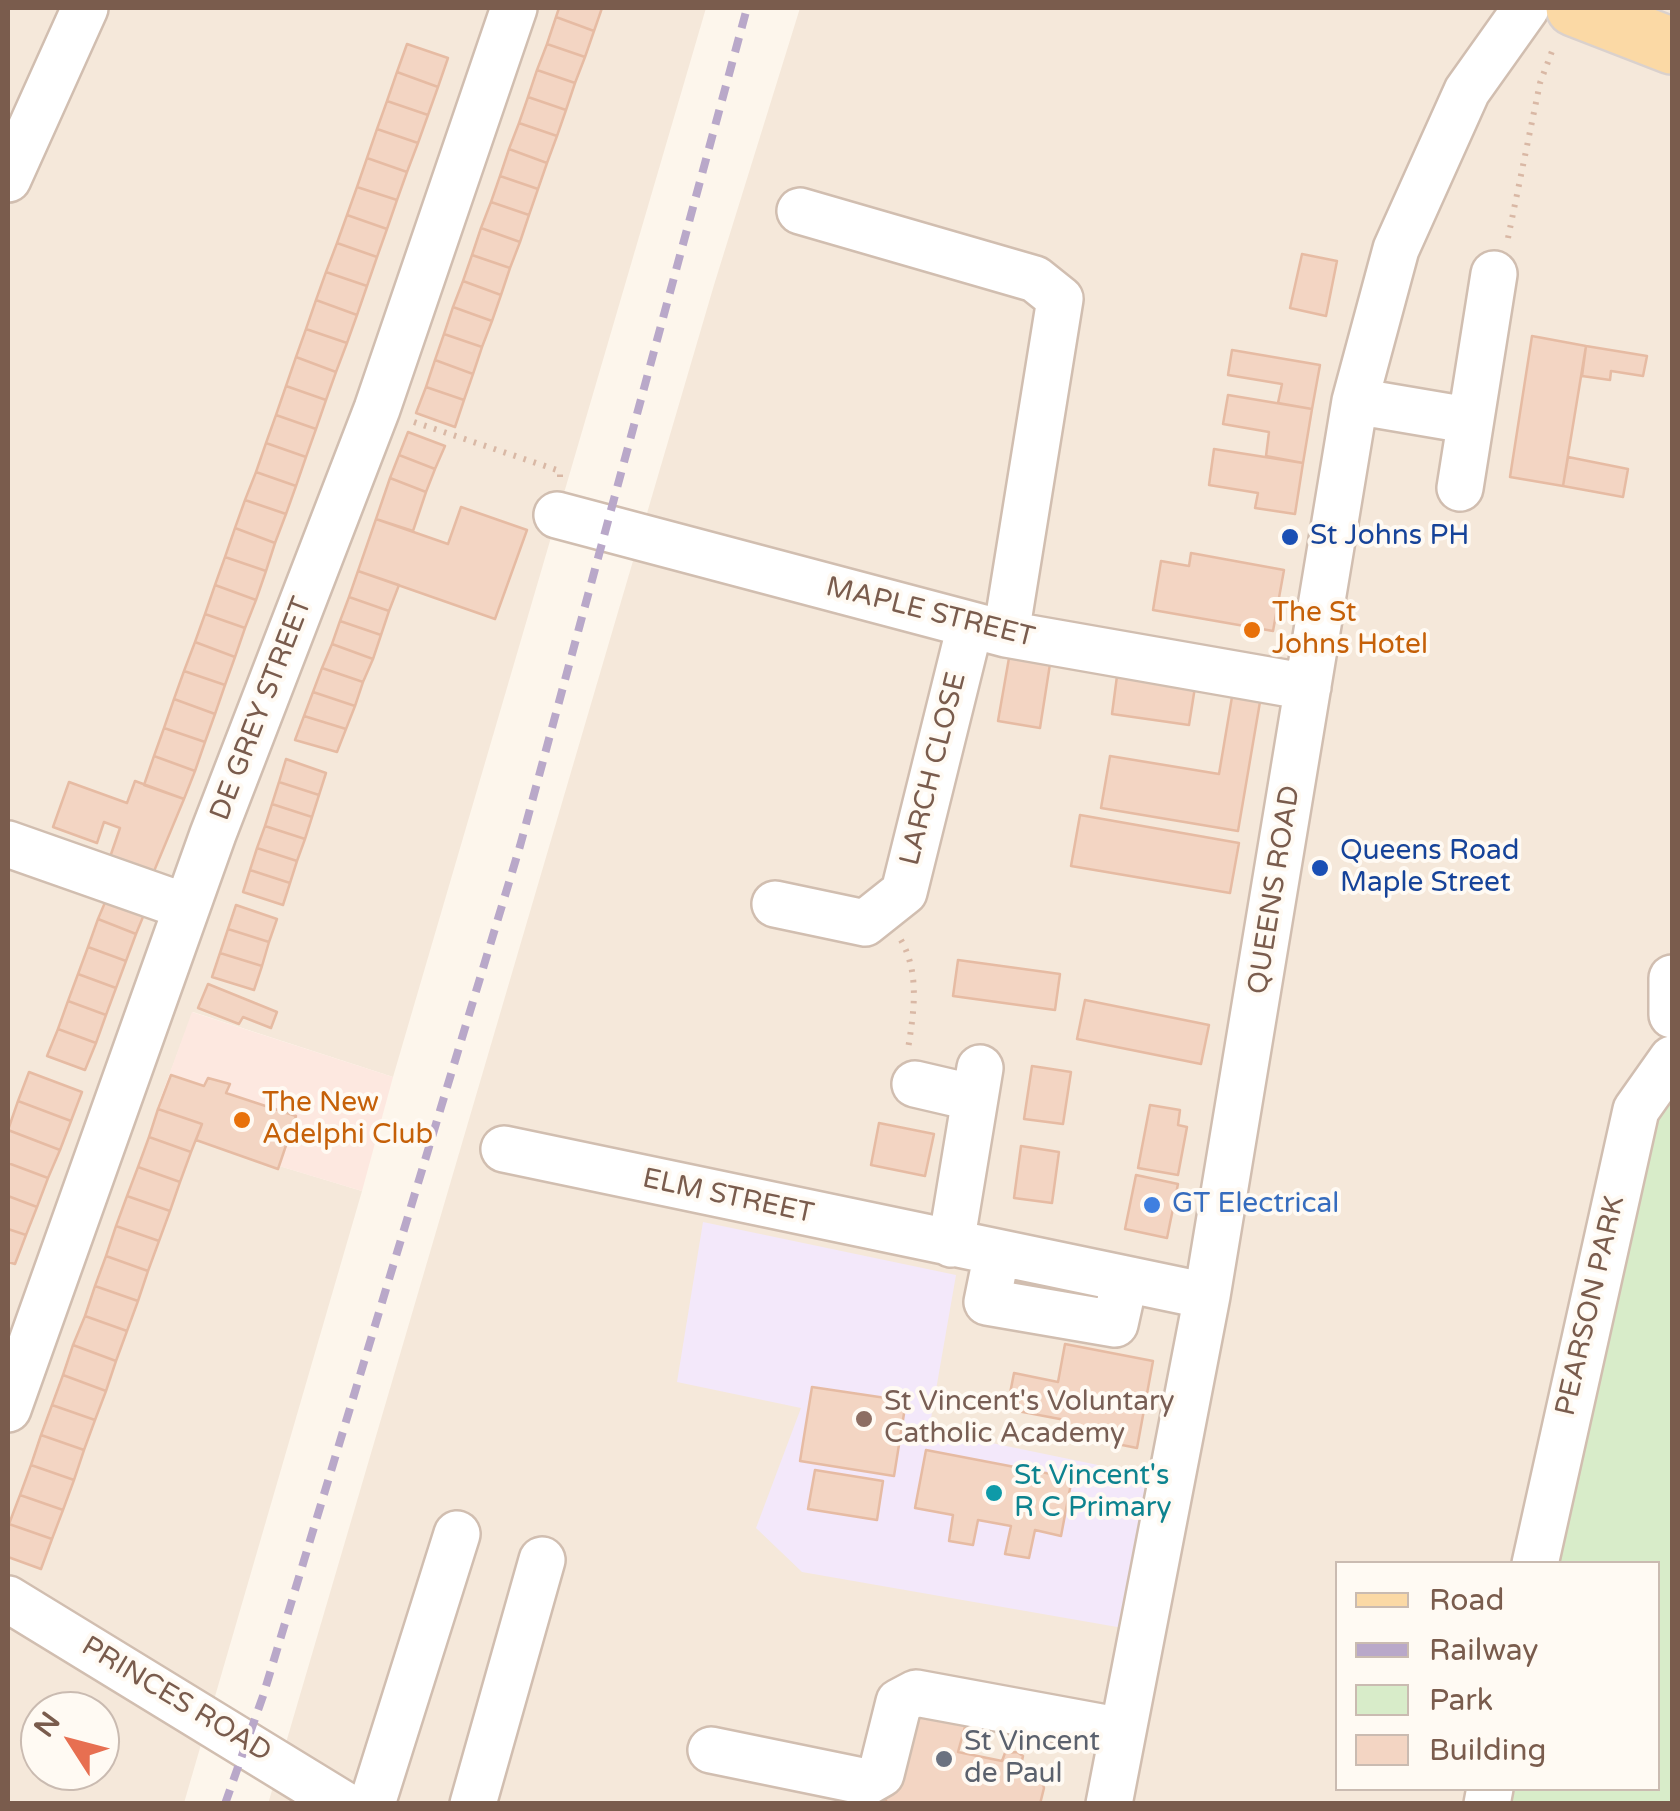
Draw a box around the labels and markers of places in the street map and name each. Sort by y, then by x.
place label: St Johns PH [1310,520,1469,554]
marker: St Johns PH [1279,526,1301,548]
place label: The St Johns Hotel [1272,597,1428,663]
marker: The St Johns Hotel [1241,619,1263,641]
place label: Queens Road Maple Street [1340,835,1519,901]
marker: Queens Road Maple Street [1309,857,1331,879]
place label: The New Adelphi Club [262,1087,433,1153]
marker: The New Adelphi Club [231,1109,253,1131]
place label: GT Electrical [1172,1188,1339,1222]
marker: GT Electrical [1141,1194,1163,1216]
place label: St Vincent's Voluntary Catholic Academy [884,1386,1175,1452]
marker: St Vincent's Voluntary Catholic Academy [853,1408,875,1430]
place label: St Vincent's R C Primary [1014,1460,1171,1526]
marker: St Vincent's R C Primary [983,1482,1005,1504]
place label: St Vincent de Paul [964,1726,1100,1792]
marker: St Vincent de Paul [933,1748,955,1770]

